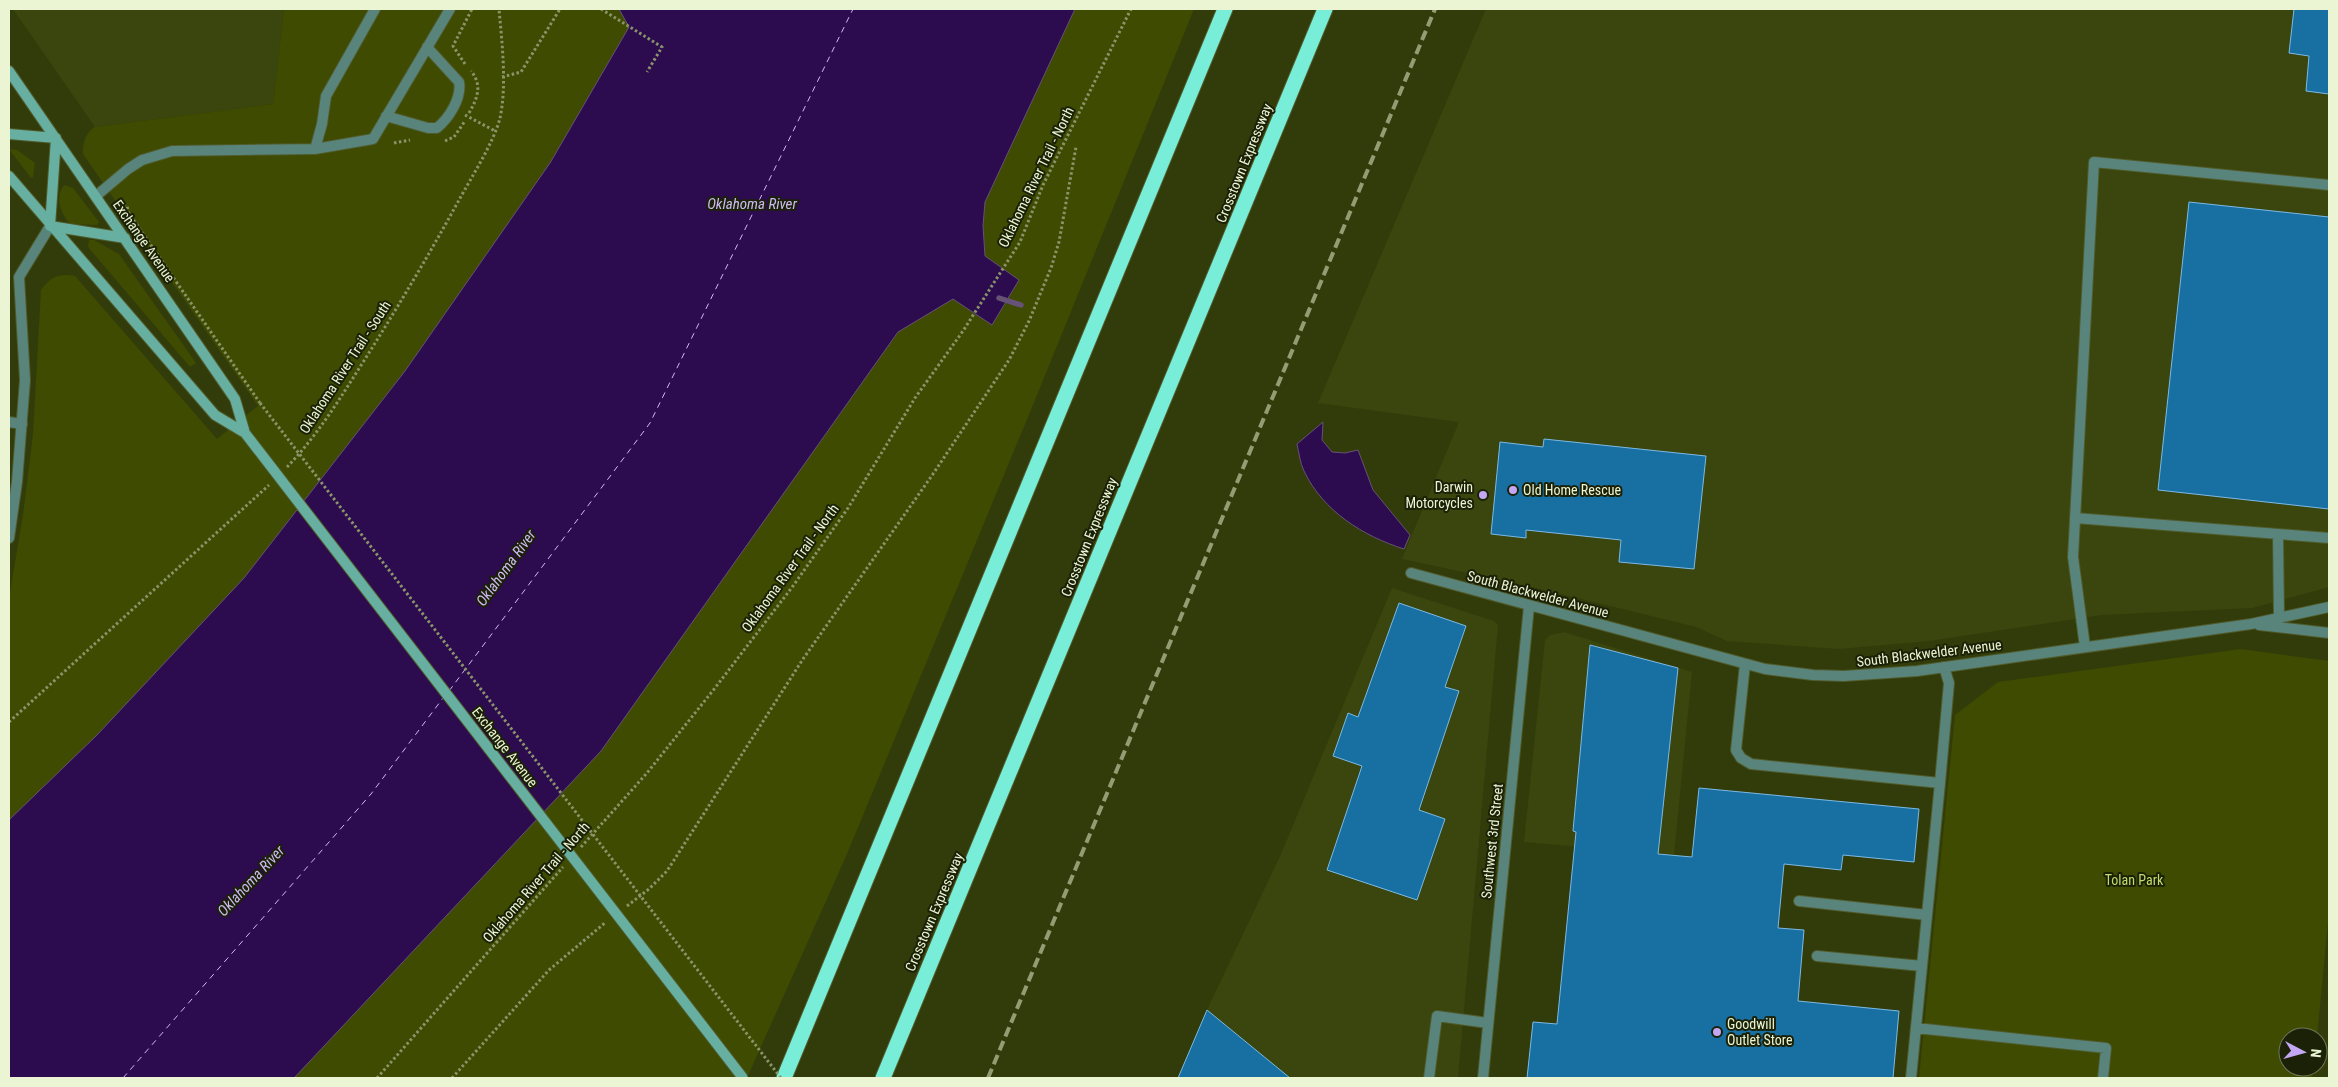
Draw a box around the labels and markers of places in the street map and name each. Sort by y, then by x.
place label: Darwin Motorcycles [1405,479,1473,511]
place label: Old Home Rescue [1523,482,1621,498]
marker: Old Home Rescue [1507,484,1519,496]
marker: Darwin Motorcycles [1477,489,1489,501]
place label: Goodwill Outlet Store [1727,1016,1793,1048]
marker: Goodwill Outlet Store [1711,1026,1723,1038]

